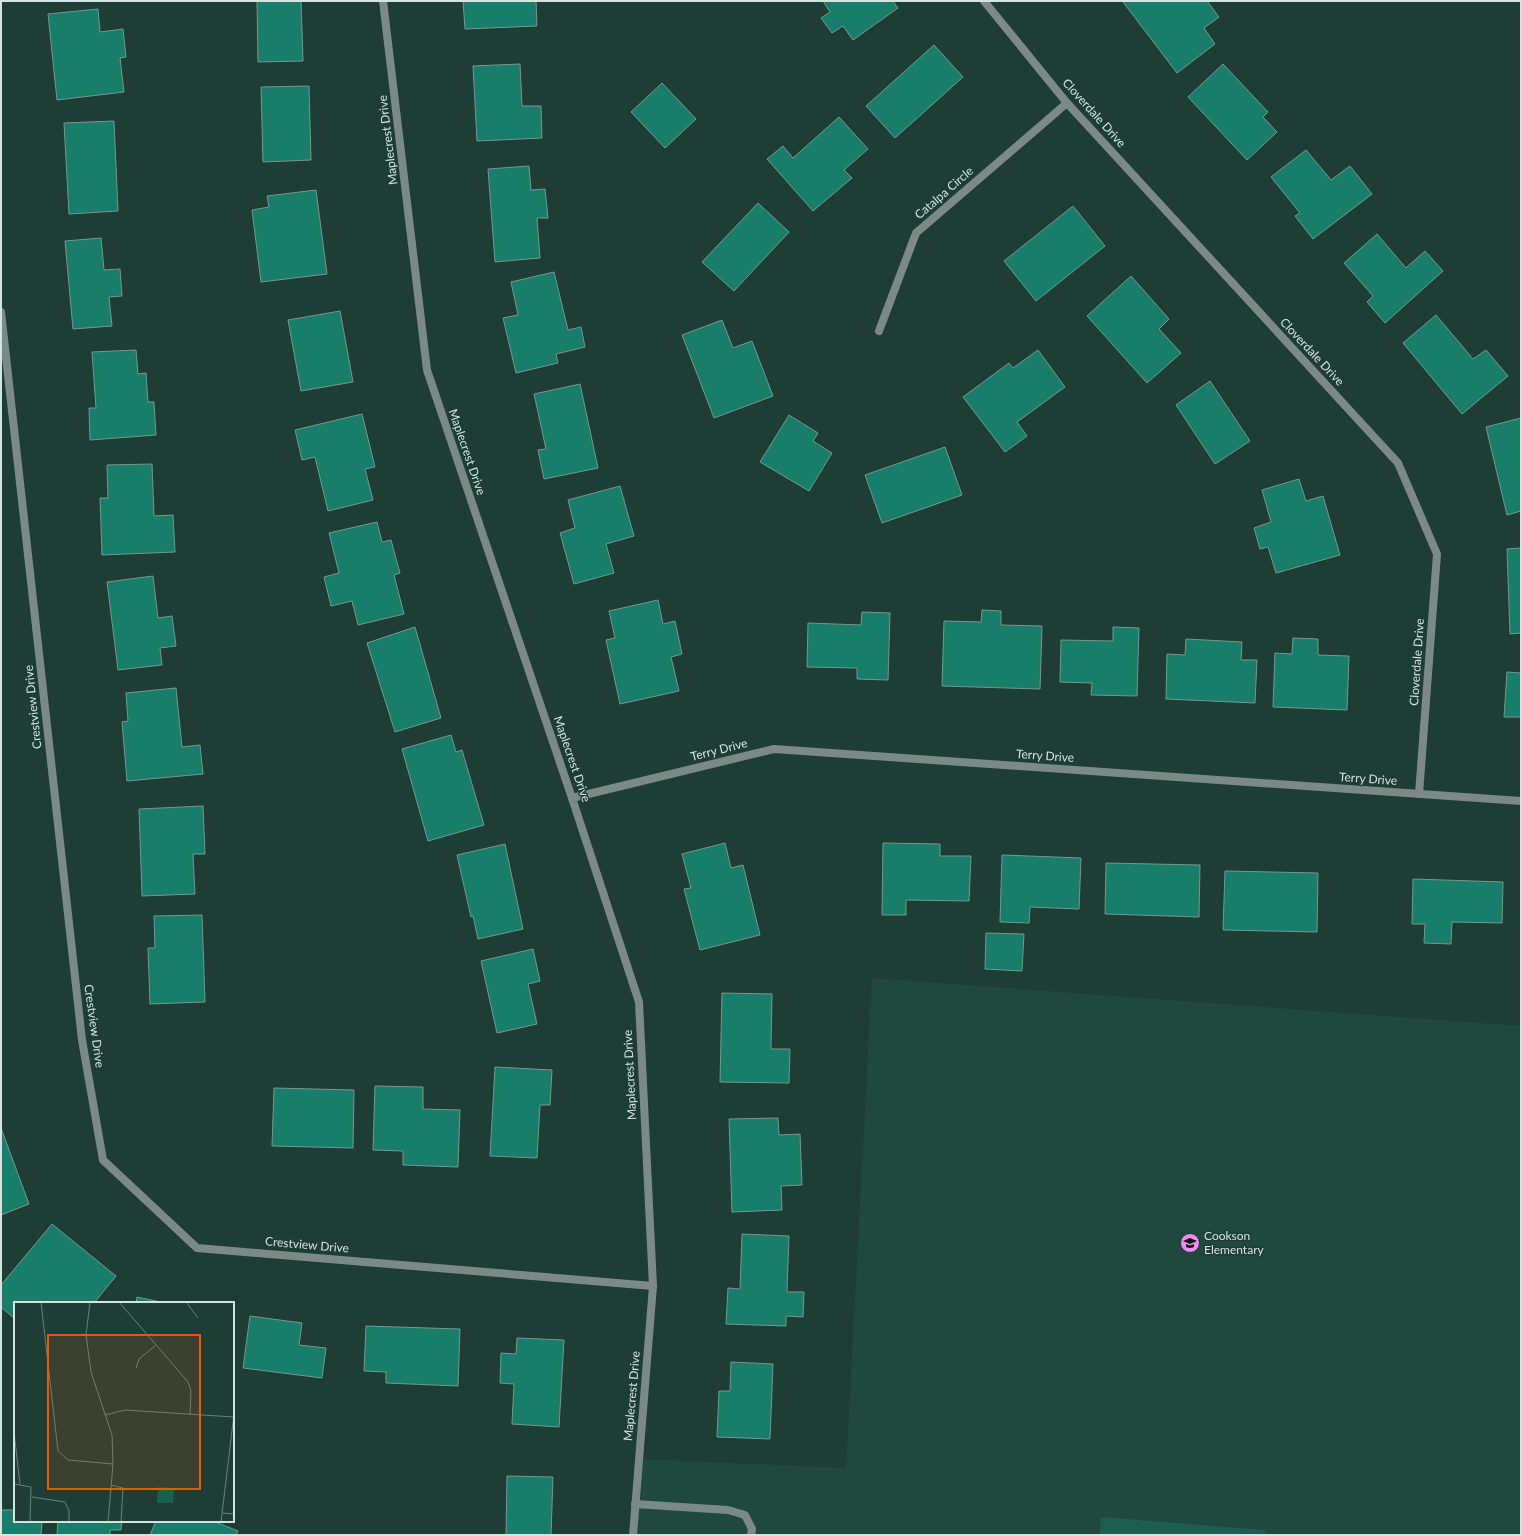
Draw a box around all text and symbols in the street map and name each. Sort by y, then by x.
street label: Cloverdale Drive [1060,75,1129,150]
street label: Maplecrest Drive [375,94,400,186]
street label: Catalpa Circle [911,163,976,222]
street label: Cloverdale Drive [1277,315,1348,389]
street label: Maplecrest Drive [446,407,489,497]
street label: Cloverdale Drive [1406,618,1427,706]
street label: Crestview Drive [21,664,44,750]
street label: Maplecrest Drive [551,714,594,804]
street label: Terry Drive [689,735,749,764]
street label: Terry Drive [1015,746,1075,765]
street label: Terry Drive [1338,769,1398,788]
street label: Crestview Drive [81,983,108,1069]
street label: Maplecrest Drive [620,1030,639,1120]
place label: Cookson Elementary [1204,1228,1264,1257]
school or university icon: Cookson Elementary [1179,1232,1201,1254]
street label: Crestview Drive [264,1233,350,1256]
inset map [14,1302,234,1522]
street label: Maplecrest Drive [620,1350,643,1442]

